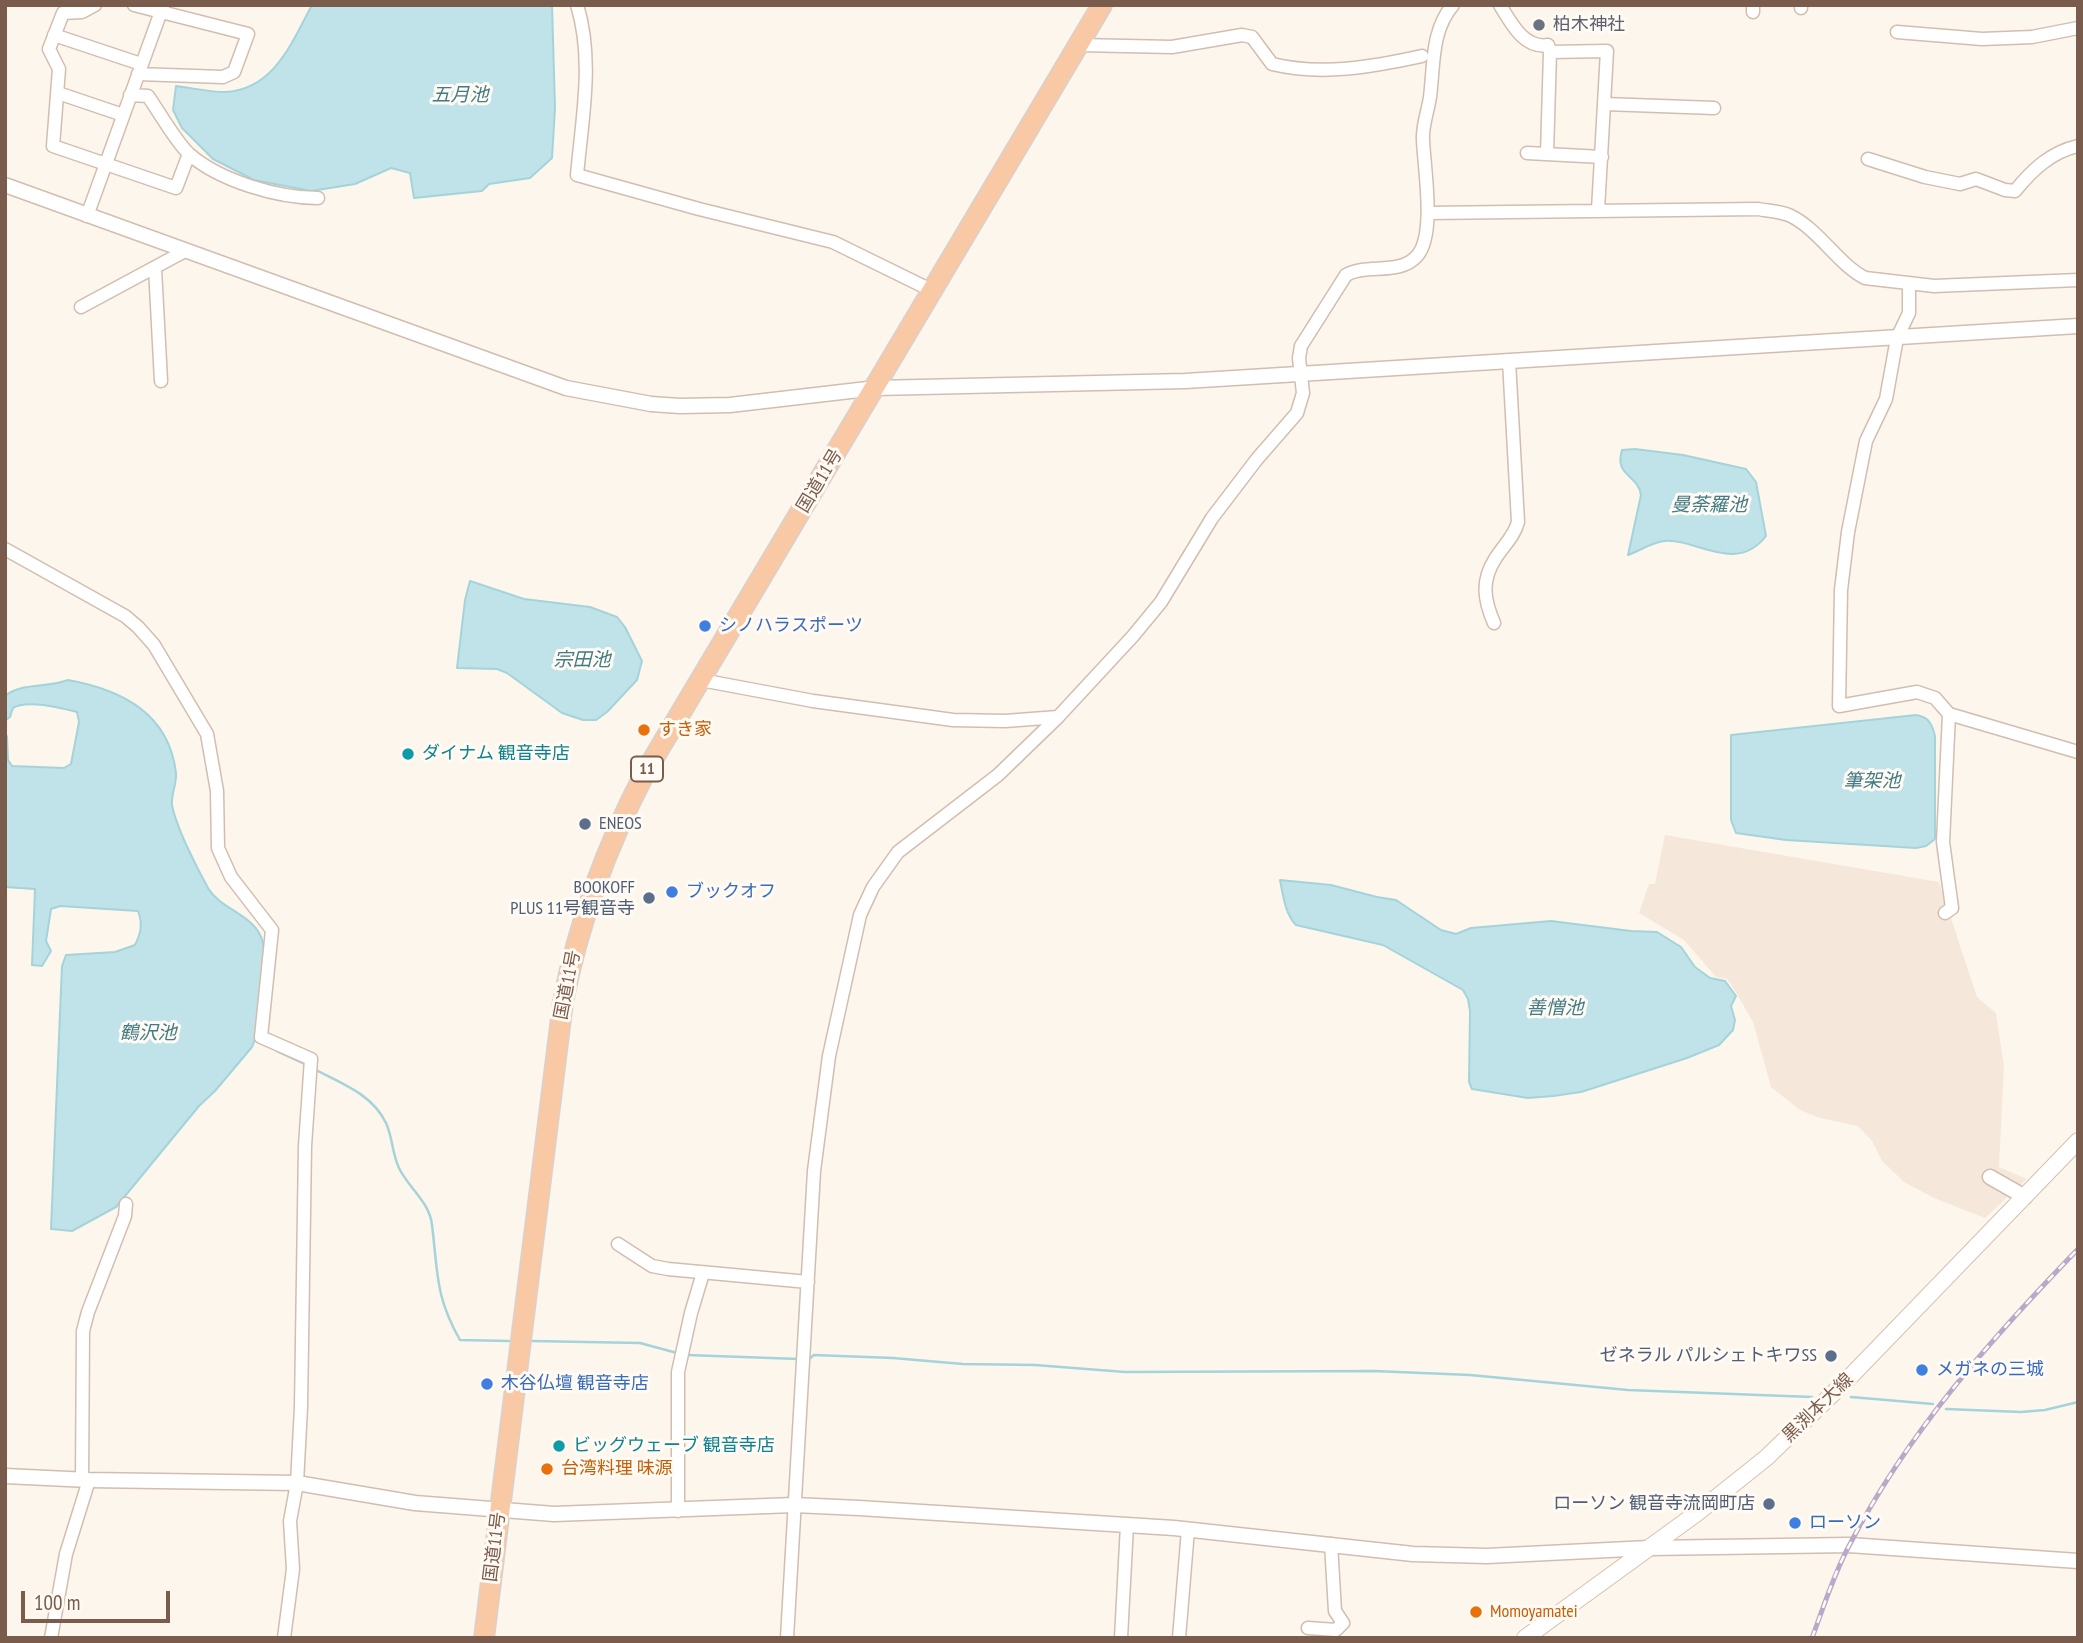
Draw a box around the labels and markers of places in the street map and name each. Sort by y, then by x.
place label: 柏木神社 [1553,14,1625,36]
marker: 柏木神社 [1531,17,1547,33]
place label: シノハラスポーツ [719,615,863,637]
marker: シノハラスポーツ [697,618,713,634]
place label: すき家 [658,719,712,741]
marker: すき家 [636,722,652,738]
place label: ダイナム 観音寺店 [422,743,570,765]
marker: ダイナム 観音寺店 [400,746,416,762]
place label: ENEOS [599,813,642,835]
marker: ENEOS [577,816,593,832]
place label: BOOKOFF PLUS 11号観音寺 [510,877,635,920]
place label: ブックオフ [686,881,776,903]
marker: ブックオフ [664,884,680,900]
marker: BOOKOFF PLUS 11号観音寺 [641,890,657,906]
place label: ゼネラル パルシェトキワSS [1600,1345,1817,1367]
marker: ゼネラル パルシェトキワSS [1823,1348,1839,1364]
place label: メガネの三城 [1936,1359,2044,1381]
marker: メガネの三城 [1914,1362,1930,1378]
place label: 木谷仏壇 観音寺店 [501,1373,649,1395]
marker: 木谷仏壇 観音寺店 [479,1376,495,1392]
place label: ビッグウェーブ 観音寺店 [573,1435,775,1457]
marker: ビッグウェーブ 観音寺店 [551,1438,567,1454]
place label: 台湾料理 味源 [561,1458,673,1480]
marker: 台湾料理 味源 [539,1461,555,1477]
place label: ローソン 観音寺流岡町店 [1553,1493,1755,1515]
marker: ローソン 観音寺流岡町店 [1761,1496,1777,1512]
place label: ローソン [1809,1512,1881,1534]
marker: ローソン [1787,1515,1803,1531]
place label: Momoyamatei [1490,1601,1578,1623]
marker: Momoyamatei [1468,1604,1484,1620]

